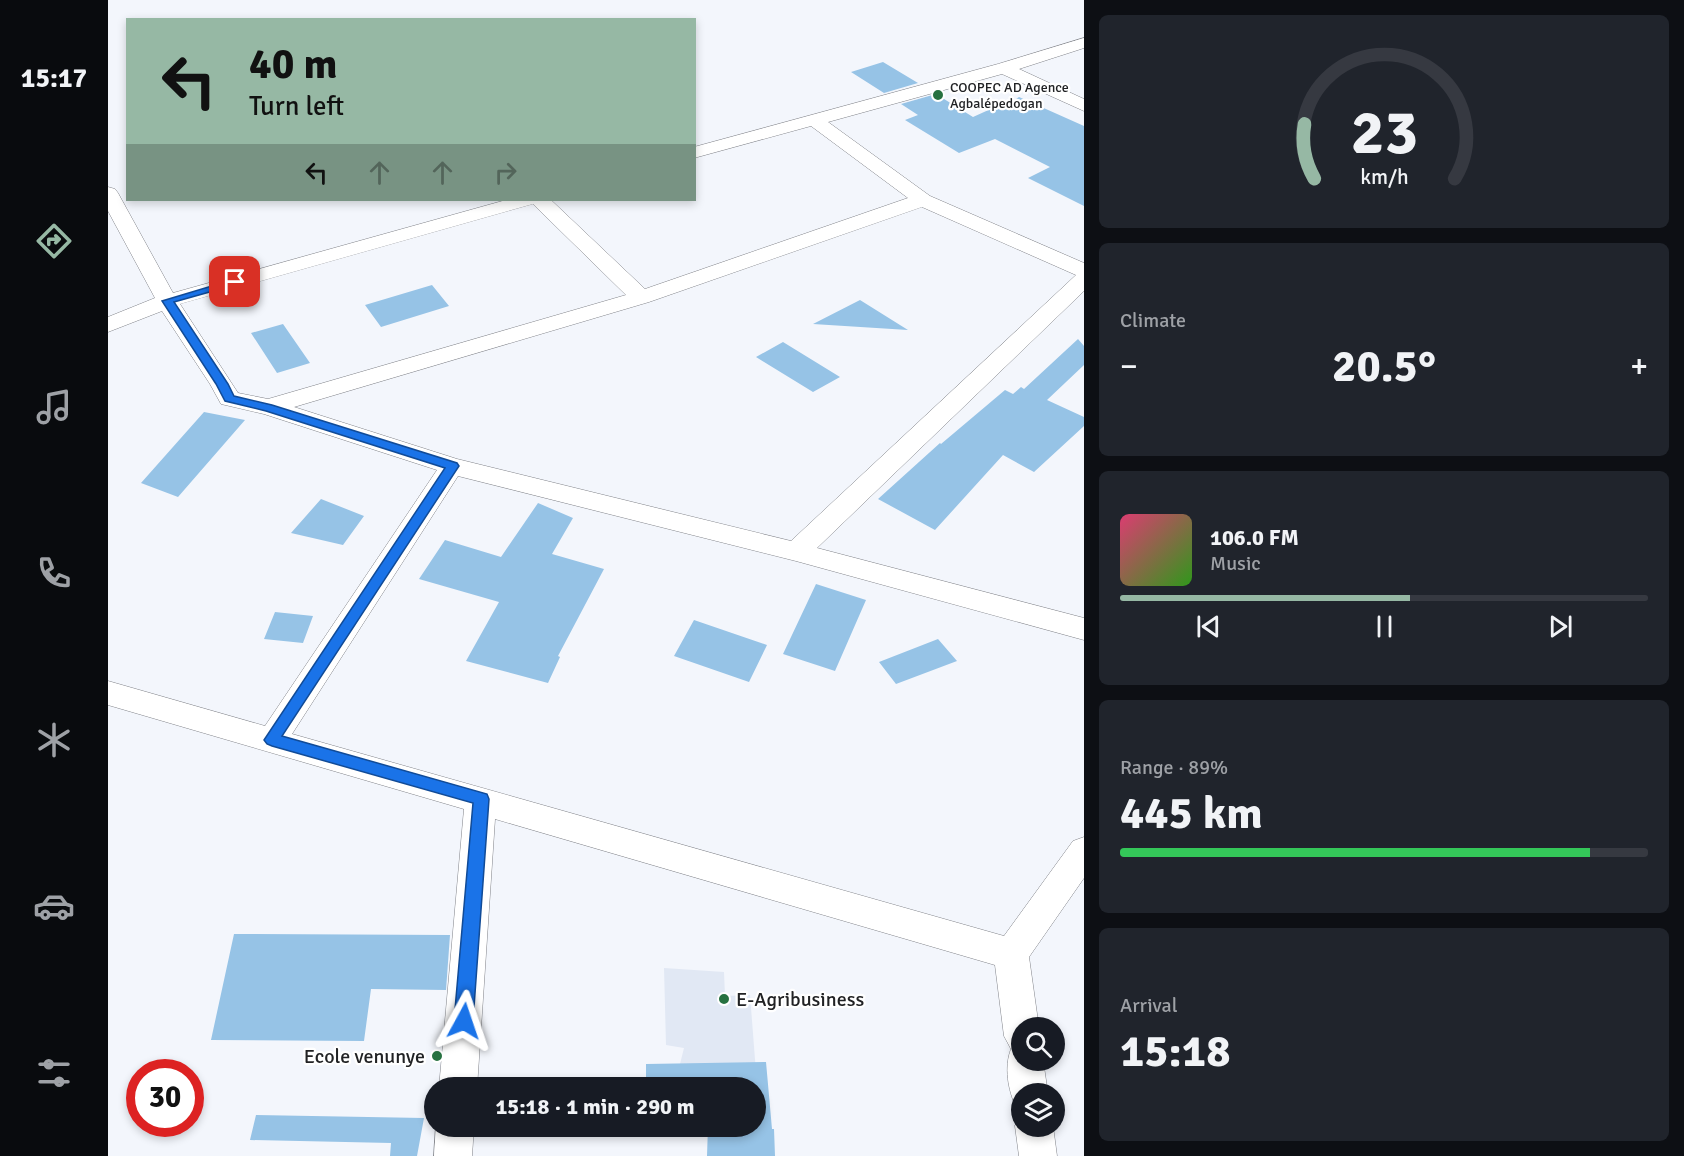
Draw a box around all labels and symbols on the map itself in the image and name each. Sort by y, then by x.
place label: COOPEC AD Agence Agbalépedogan [950,79,1069,112]
marker: COOPEC AD Agence Agbalépedogan [931,88,945,102]
pin [209,256,260,307]
place label: E-Agribusiness [736,987,864,1012]
position arrow [432,989,496,1053]
marker: E-Agribusiness [717,992,731,1006]
place label: Ecole venunye [304,1044,425,1069]
marker: Ecole venunye [430,1049,444,1063]
speed limit sign: 30 [126,1059,204,1137]

